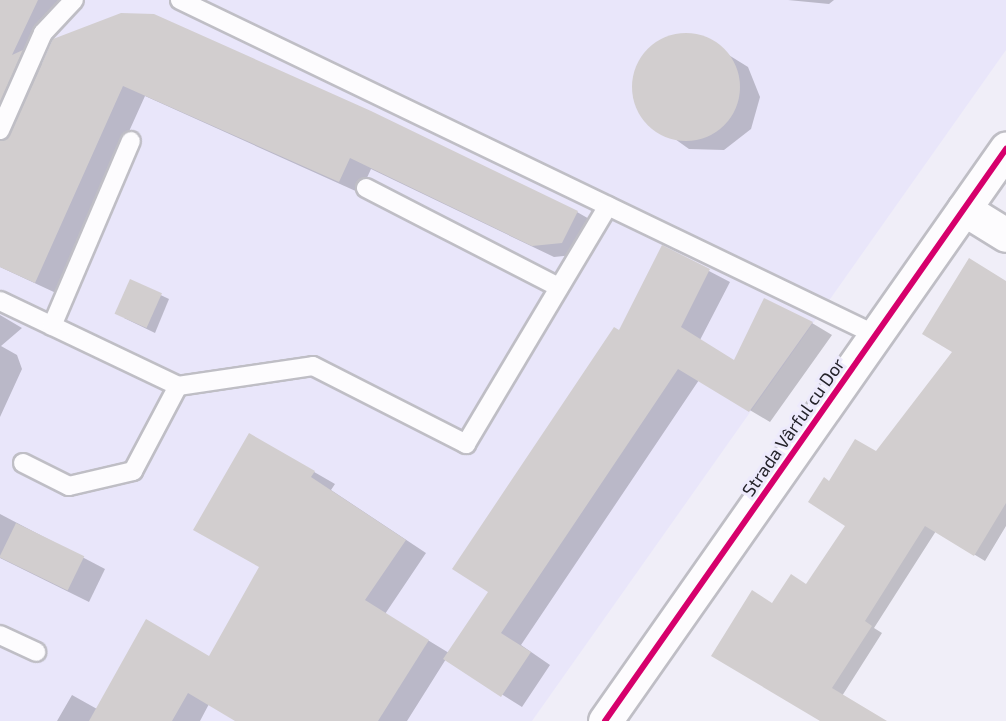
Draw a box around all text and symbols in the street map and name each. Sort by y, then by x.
street label: Strada Vârful cu Dor [737,353,849,501]

